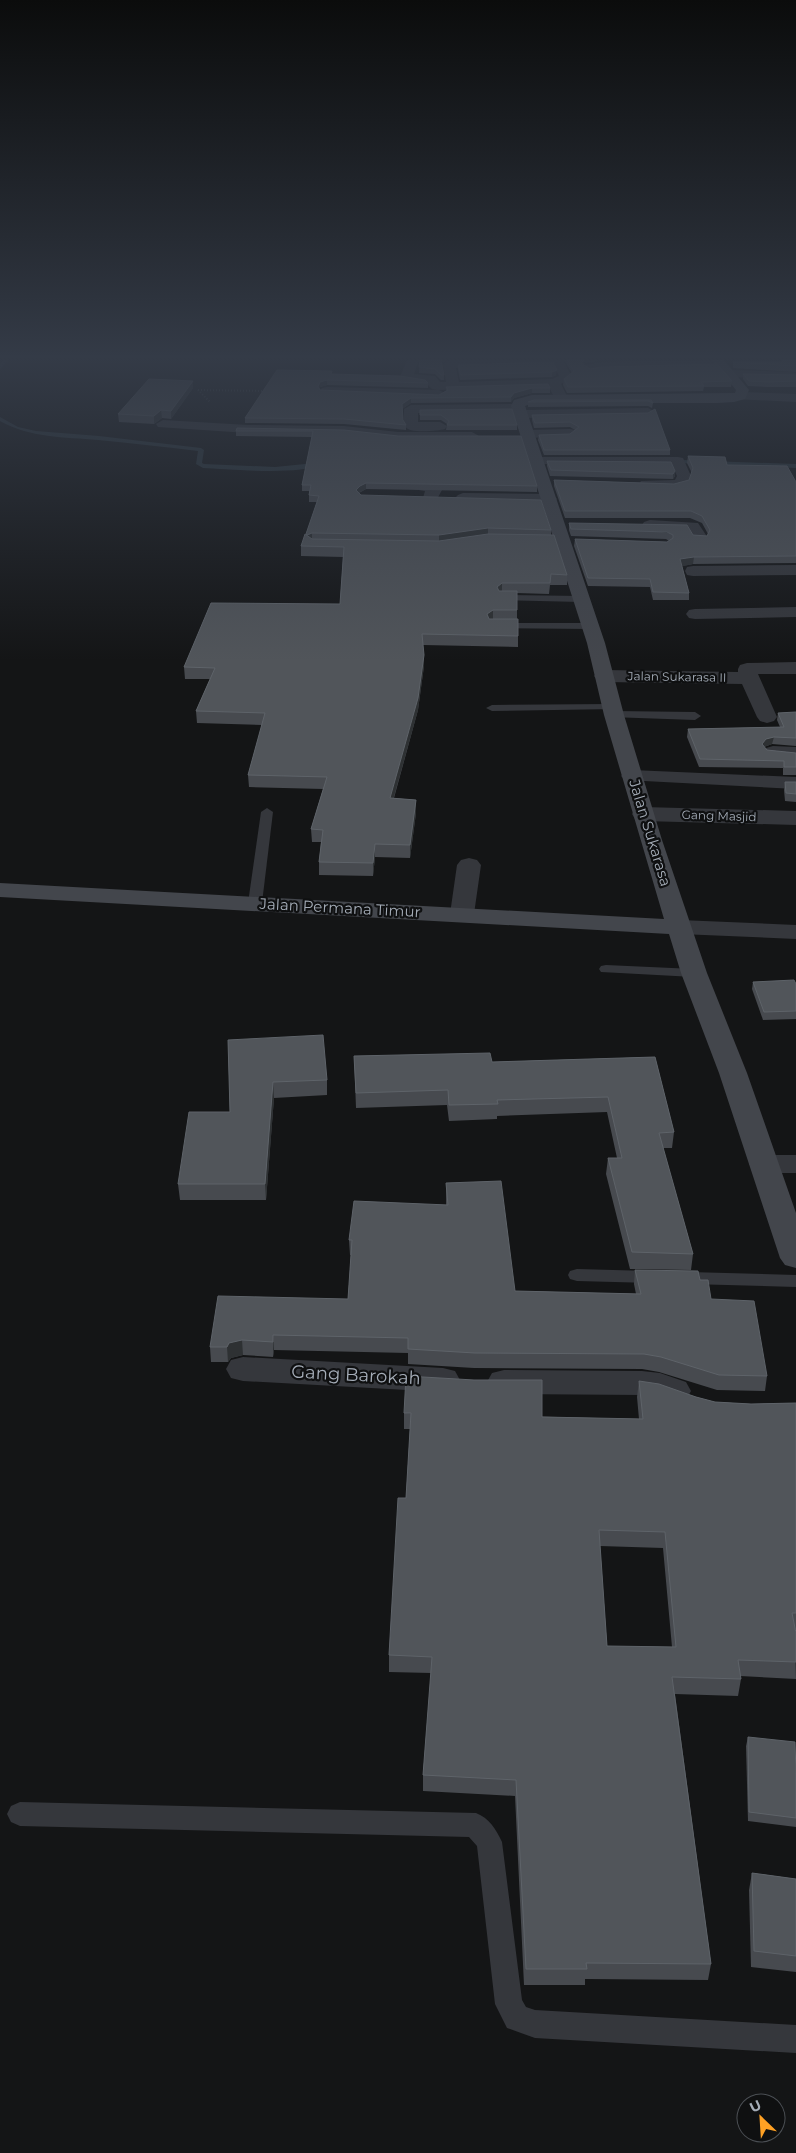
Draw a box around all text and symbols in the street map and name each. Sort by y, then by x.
street label: Jalan Sukarasa II [626,668,727,685]
street label: Jalan Sukarasa [625,776,676,889]
street label: Gang Masjid [681,807,757,824]
street label: Jalan Permana Timur [258,894,421,921]
street label: Gang Barokah [291,1361,421,1389]
north arrow [736,2093,786,2143]
text: U [747,2096,764,2117]

